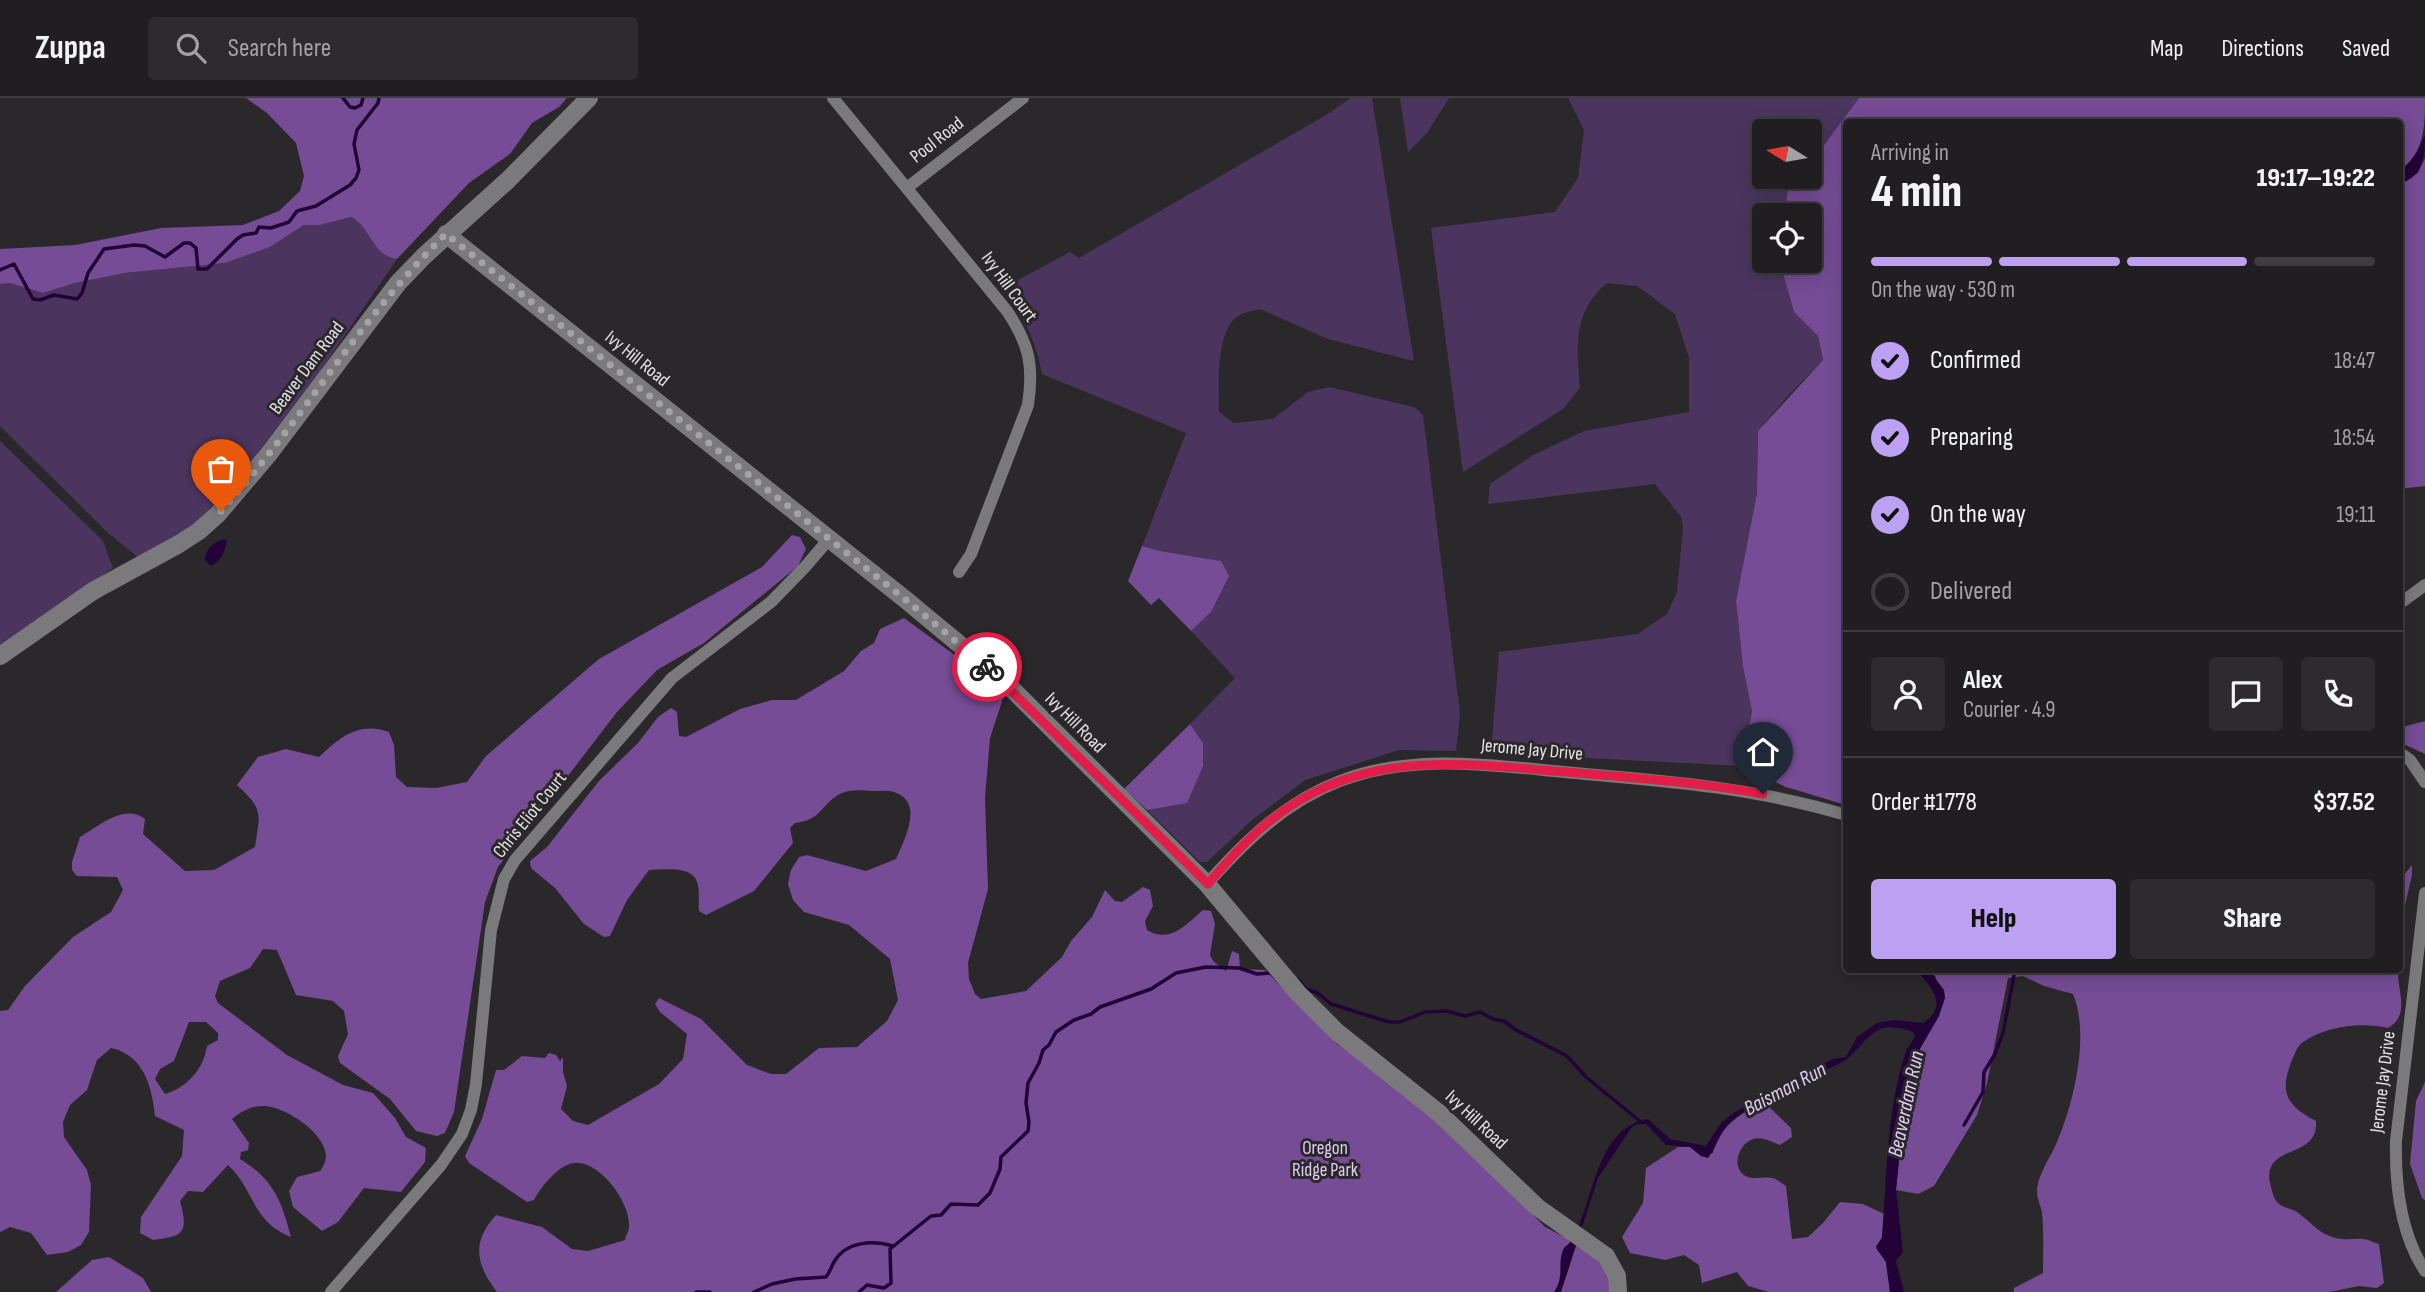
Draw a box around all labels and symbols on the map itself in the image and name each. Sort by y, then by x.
street label: Pool Road [905,112,969,168]
north arrow [1752,119,1822,189]
street label: Ivy Hill Court [976,247,1042,327]
street label: Beaver Dam Road [265,317,349,419]
street label: Ivy Hill Road [600,326,674,392]
pin [191,439,251,511]
courier [952,632,1022,702]
street label: Ivy Hill Road [1040,688,1110,758]
pin [1733,722,1793,794]
street label: Jerome Jay Drive [1479,734,1584,766]
street label: Chris Eliot Court [488,767,572,863]
street label: Jerome Jay Drive [2365,1030,2401,1135]
water label: Beaverdam Run [1883,1048,1929,1159]
water label: Baisman Run [1740,1057,1831,1121]
street label: Ivy Hill Road [1440,1086,1512,1154]
park label: Oregon Ridge Park [1292,1137,1359,1182]

